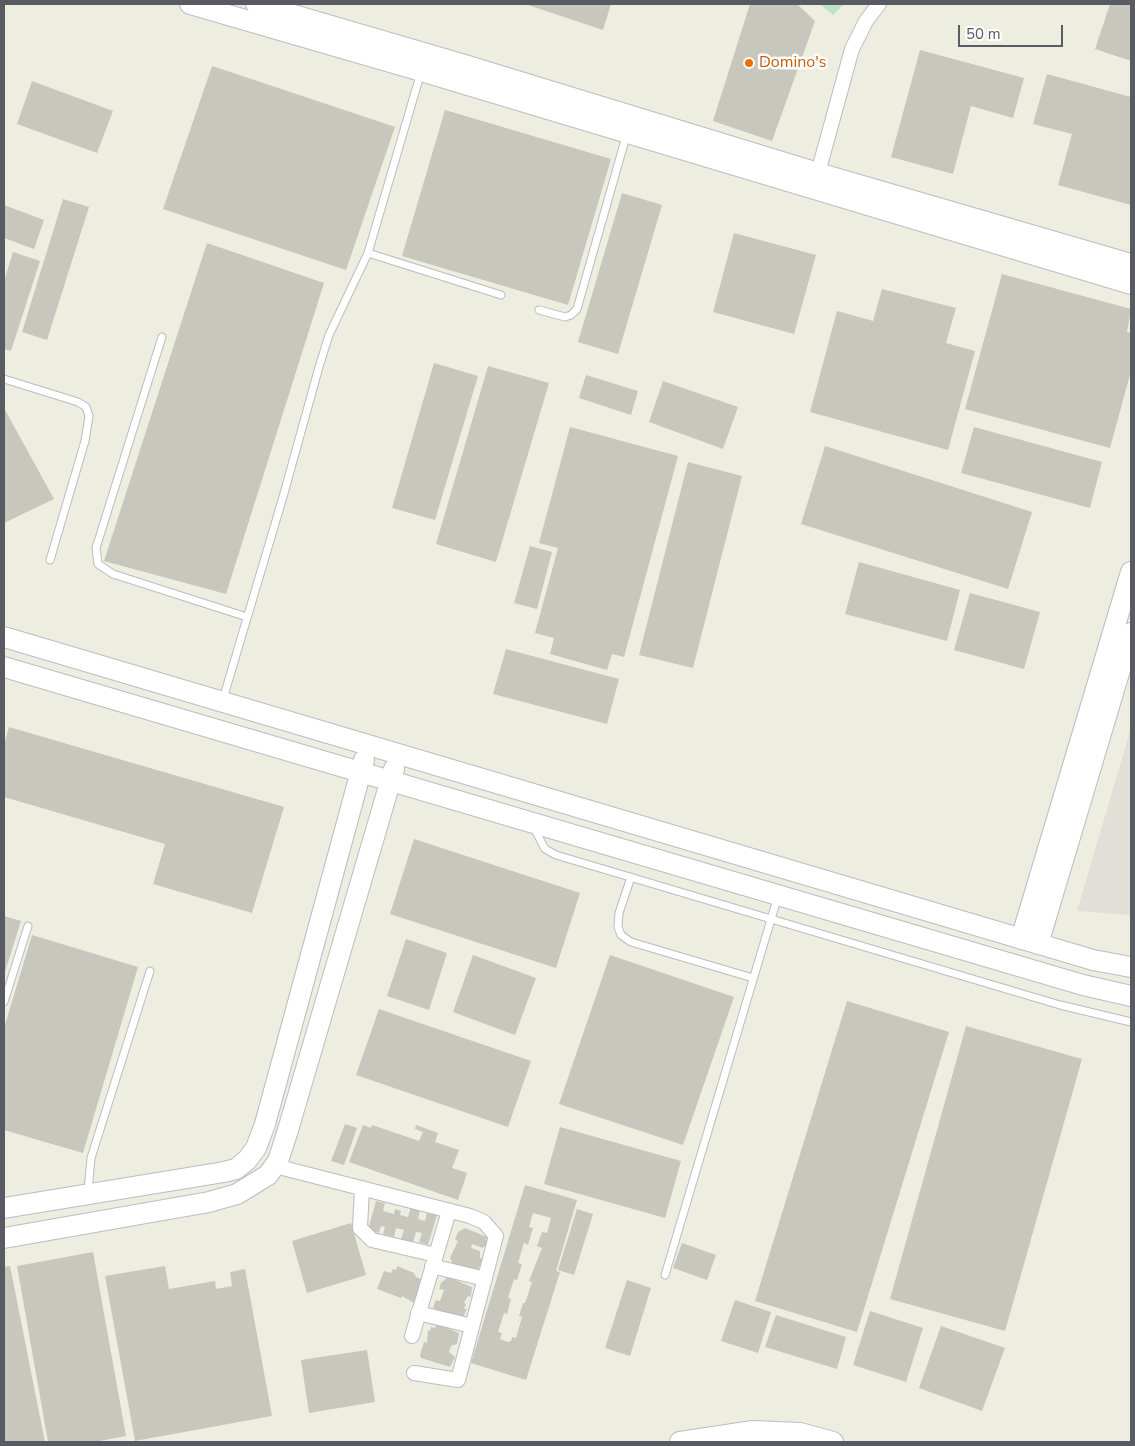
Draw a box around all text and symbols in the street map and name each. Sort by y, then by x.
scale bar [960,15,1065,47]
text: 50 m [966,24,1001,44]
place label: Domino's [759,53,826,73]
marker: Domino's [743,57,755,69]

